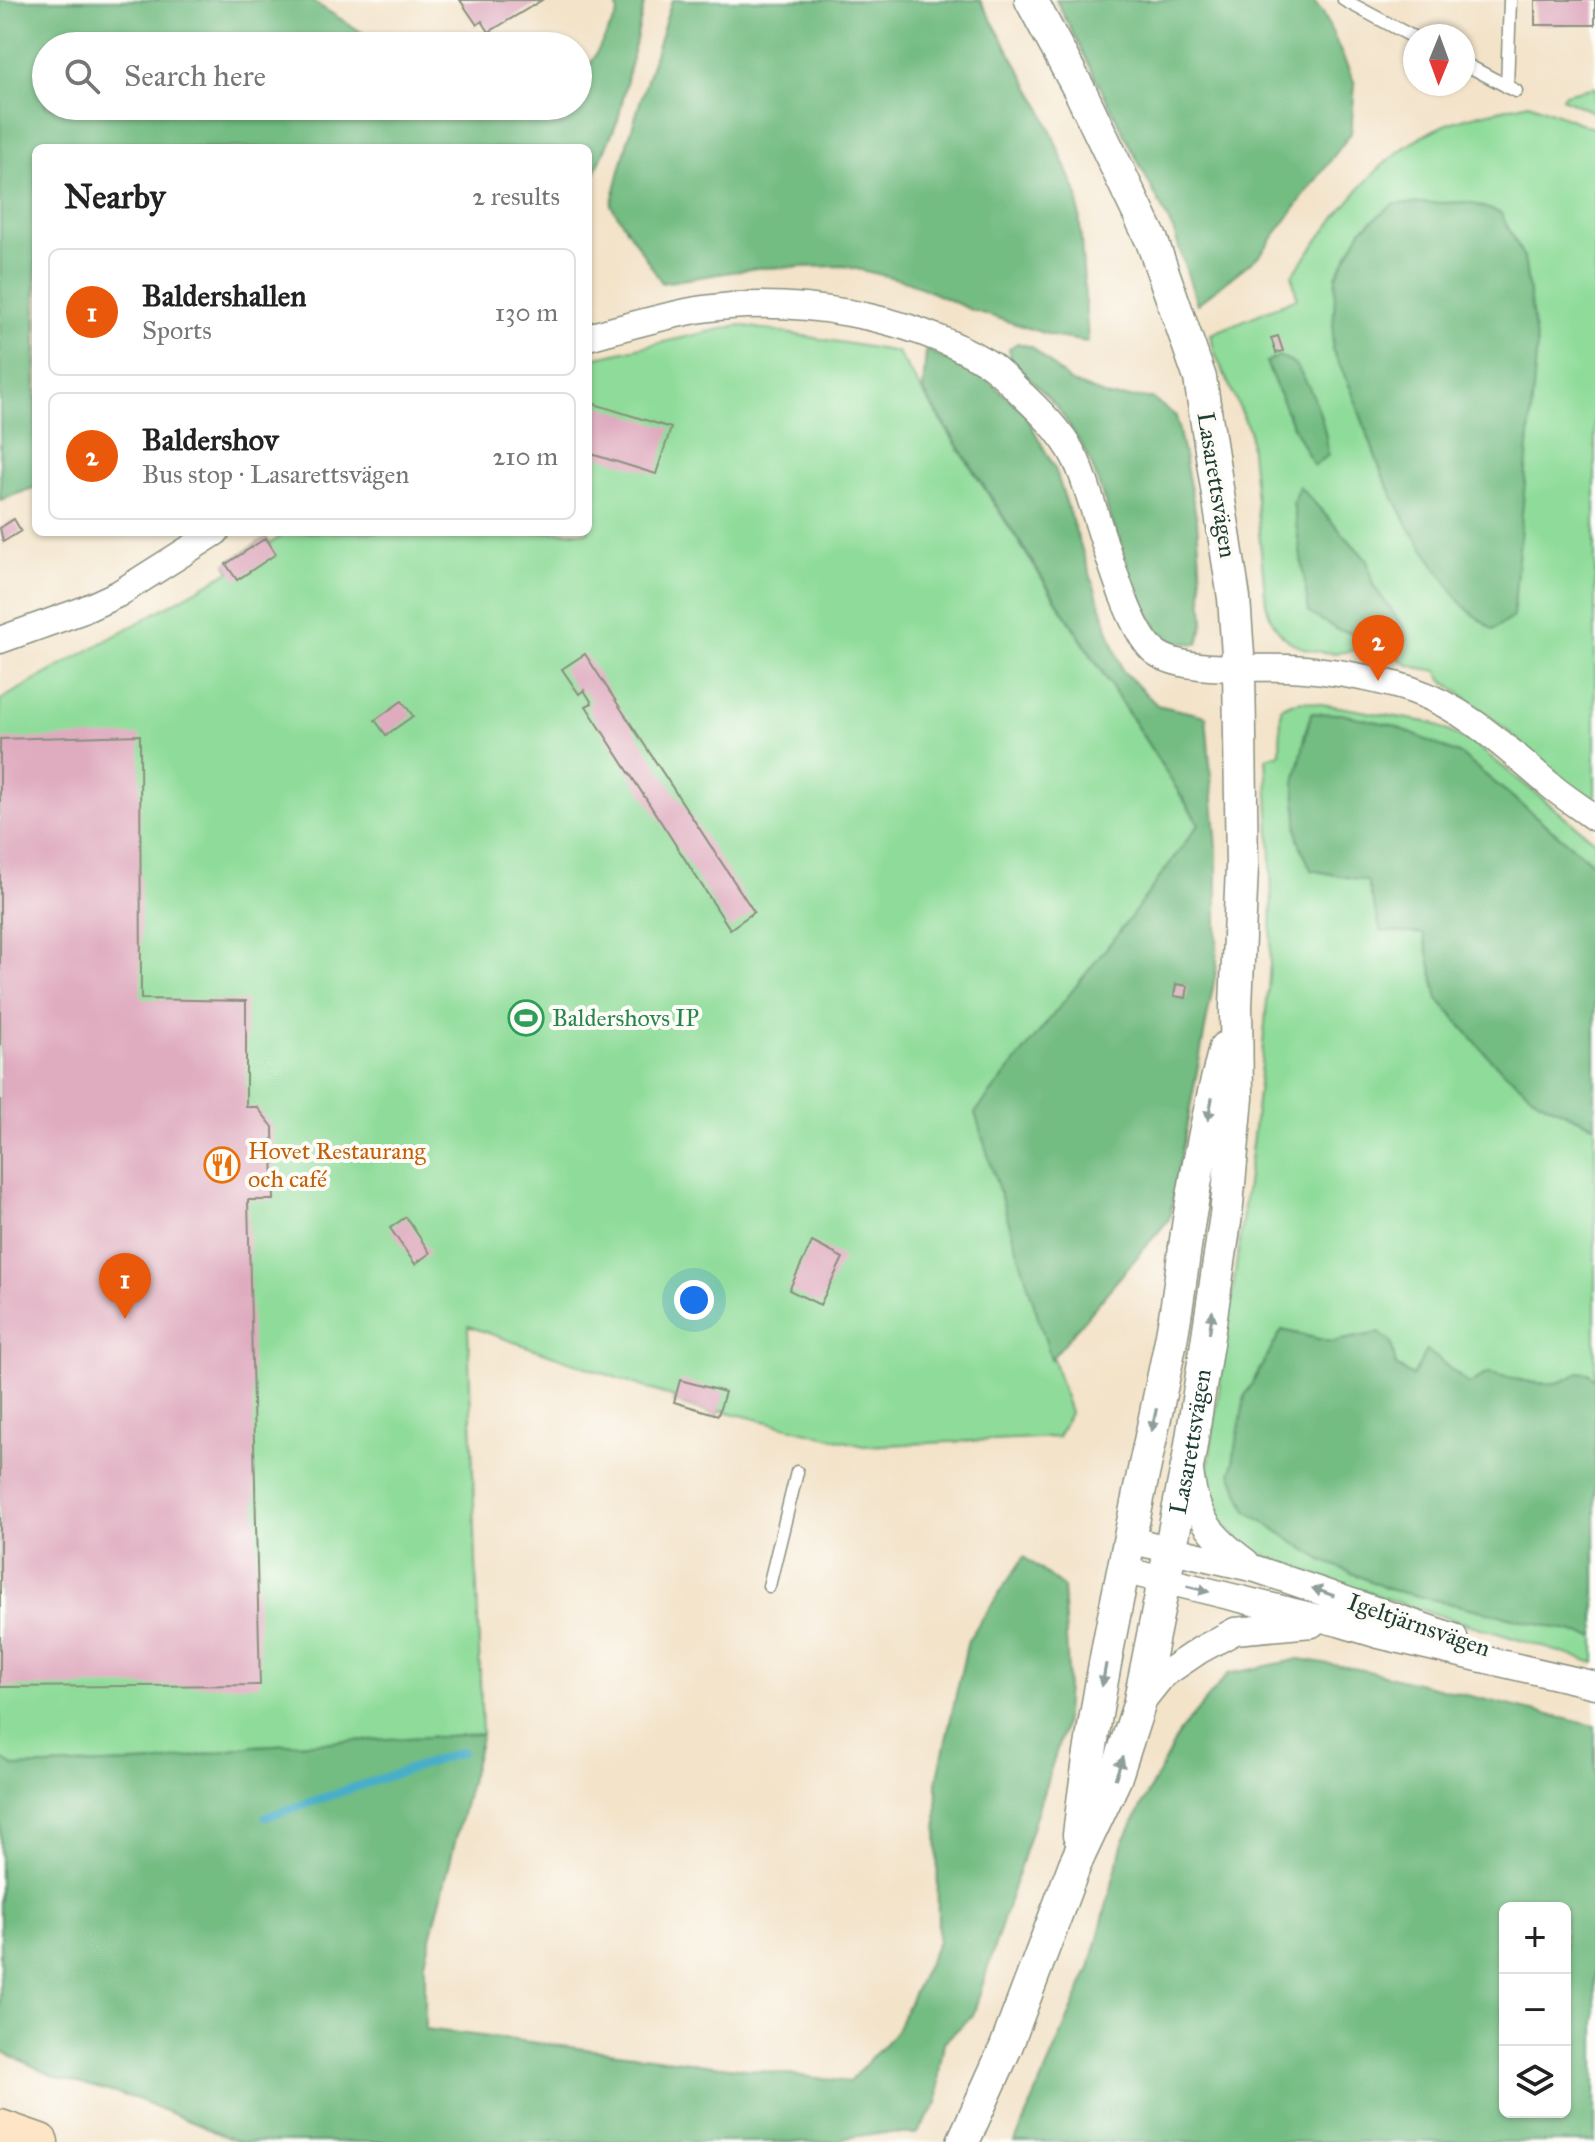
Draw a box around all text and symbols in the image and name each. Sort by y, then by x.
north arrow [1403,24,1475,96]
search box [32,32,592,120]
icon: search [60,54,104,98]
text: Search here [124,58,266,94]
text: Nearby [64,176,166,217]
text: 2 results [472,180,560,212]
text: Baldershallen [142,278,306,314]
text: 1 [87,296,97,328]
text: 130 m [495,296,558,328]
text: Sports [142,314,212,346]
street label: Lasarettsvägen [1191,410,1243,560]
text: Baldershov [142,422,278,458]
text: 2 [86,440,98,472]
text: 210 m [492,440,558,472]
text: Bus stop · Lasarettsvägen [142,458,409,490]
pin: 2 [1352,615,1404,681]
sports icon: Baldershovs IP [507,999,545,1037]
place label: Baldershovs IP [552,1003,699,1033]
one-way arrow [1203,1096,1216,1121]
place label: Hovet Restaurang och café [248,1136,426,1194]
restaurant icon: Hovet Restaurang och café [203,1146,241,1184]
pin: 1 [99,1253,151,1319]
your location [674,1280,714,1320]
one-way arrow [1205,1309,1218,1334]
street label: Lasarettsvägen [1163,1367,1218,1517]
one-way arrow [1147,1407,1160,1432]
one-way arrow [1186,1583,1211,1595]
one-way arrow [1311,1586,1335,1598]
street label: Igeltjärnsvägen [1344,1587,1494,1663]
one-way arrow [1097,1662,1110,1687]
one-way arrow [1113,1755,1125,1779]
map controls [1499,1902,1571,2118]
button: + [1499,1902,1571,1974]
button: − [1499,1974,1571,2046]
button: layers [1499,2046,1571,2118]

